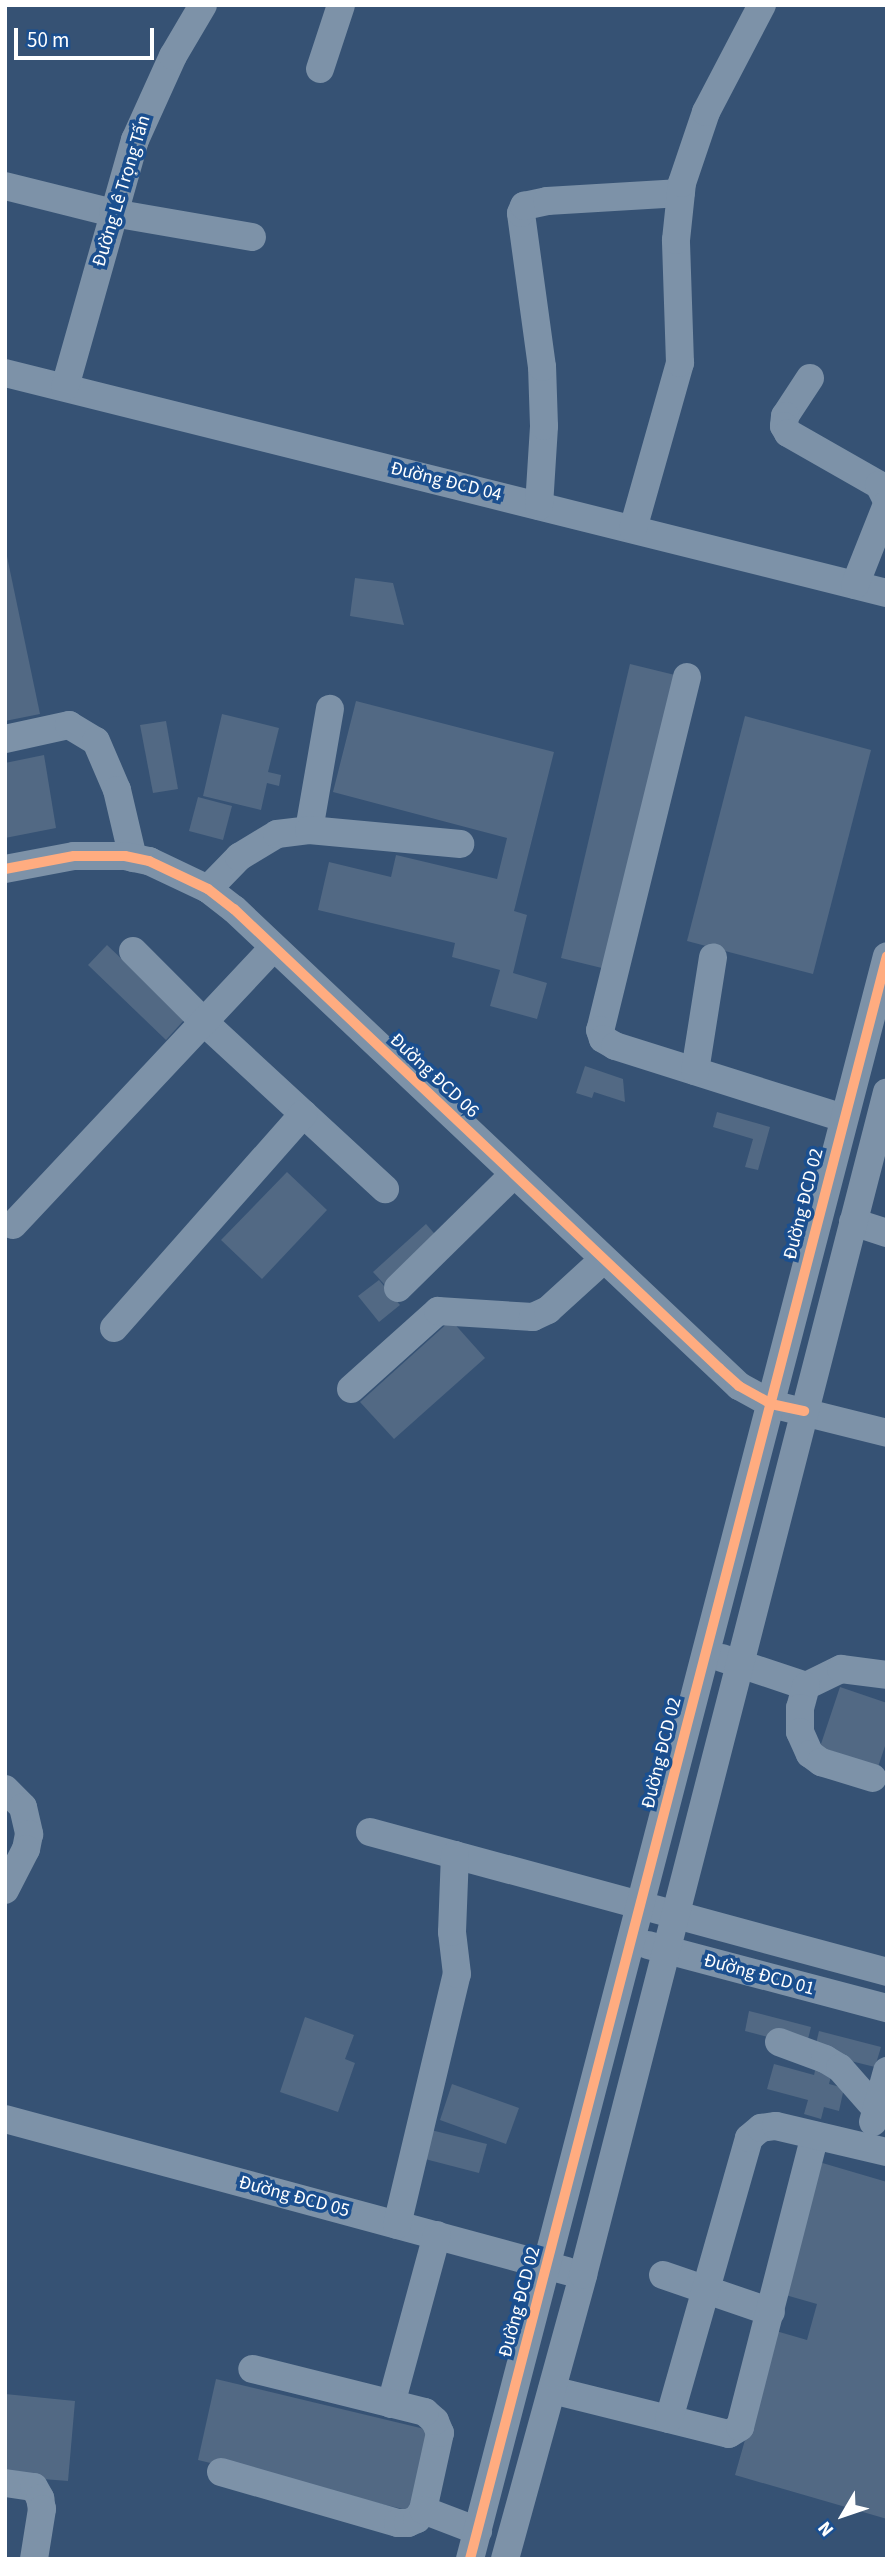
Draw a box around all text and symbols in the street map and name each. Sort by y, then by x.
scale bar [18,14,158,58]
text: 50 m [27,25,69,55]
street label: Đường Lê Trọng Tấn [88,112,156,270]
street label: Đường ĐCD 04 [388,457,504,507]
street label: Đường ĐCD 06 [385,1029,483,1123]
street label: Đường ĐCD 02 [779,1146,829,1262]
street label: Đường ĐCD 02 [637,1695,687,1811]
street label: Đường ĐCD 01 [701,1949,817,2001]
street label: Đường ĐCD 05 [236,2171,352,2223]
street label: Đường ĐCD 02 [494,2244,546,2360]
north arrow [808,2480,878,2550]
text: N [812,2515,841,2542]

